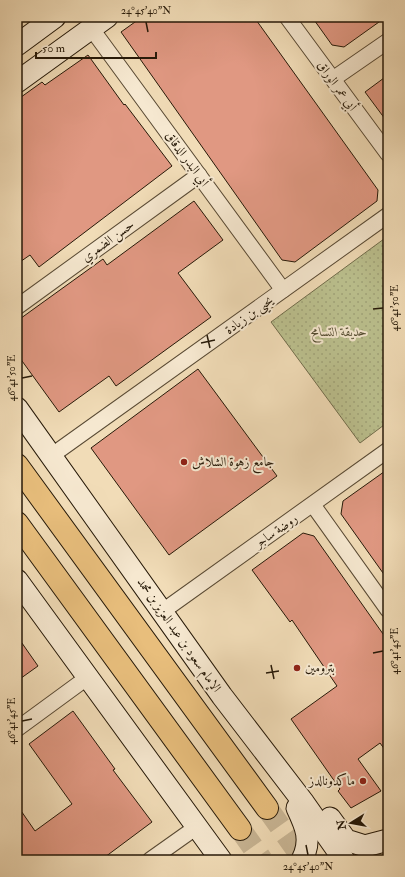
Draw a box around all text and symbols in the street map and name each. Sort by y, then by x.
text: 24°45'40"N [121,5,171,17]
scale bar [36,34,156,60]
text: 50 m [42,41,66,56]
street label: أبي عمر الوراق [311,57,361,116]
street label: أبي البدر الدقاق [159,128,213,192]
street label: حسن الضمري [78,216,139,267]
text: 46°41'50"E [389,285,401,331]
street label: يحيى بن زيادة [222,292,278,340]
park label: حديقة التسامح [311,324,367,343]
text: 46°41'50"E [6,355,18,401]
place label: جامع زهوة الشلاش [192,454,275,474]
marker: جامع زهوة الشلاش [179,457,189,467]
street label: روضة ساجر [250,510,301,553]
street label: الإمام سعود بن عبد العزيز بن محمد [131,575,225,697]
text: 46°41'45"E [389,628,401,674]
place label: بترومين [305,660,335,676]
marker: بترومين [292,663,302,673]
text: 46°41'45"E [6,698,18,744]
place label: ماكدونالدز [307,772,355,789]
marker: ماكدونالدز [358,776,368,786]
north arrow [331,803,371,843]
text: N [334,818,349,832]
text: 24°45'40"N [283,861,333,873]

